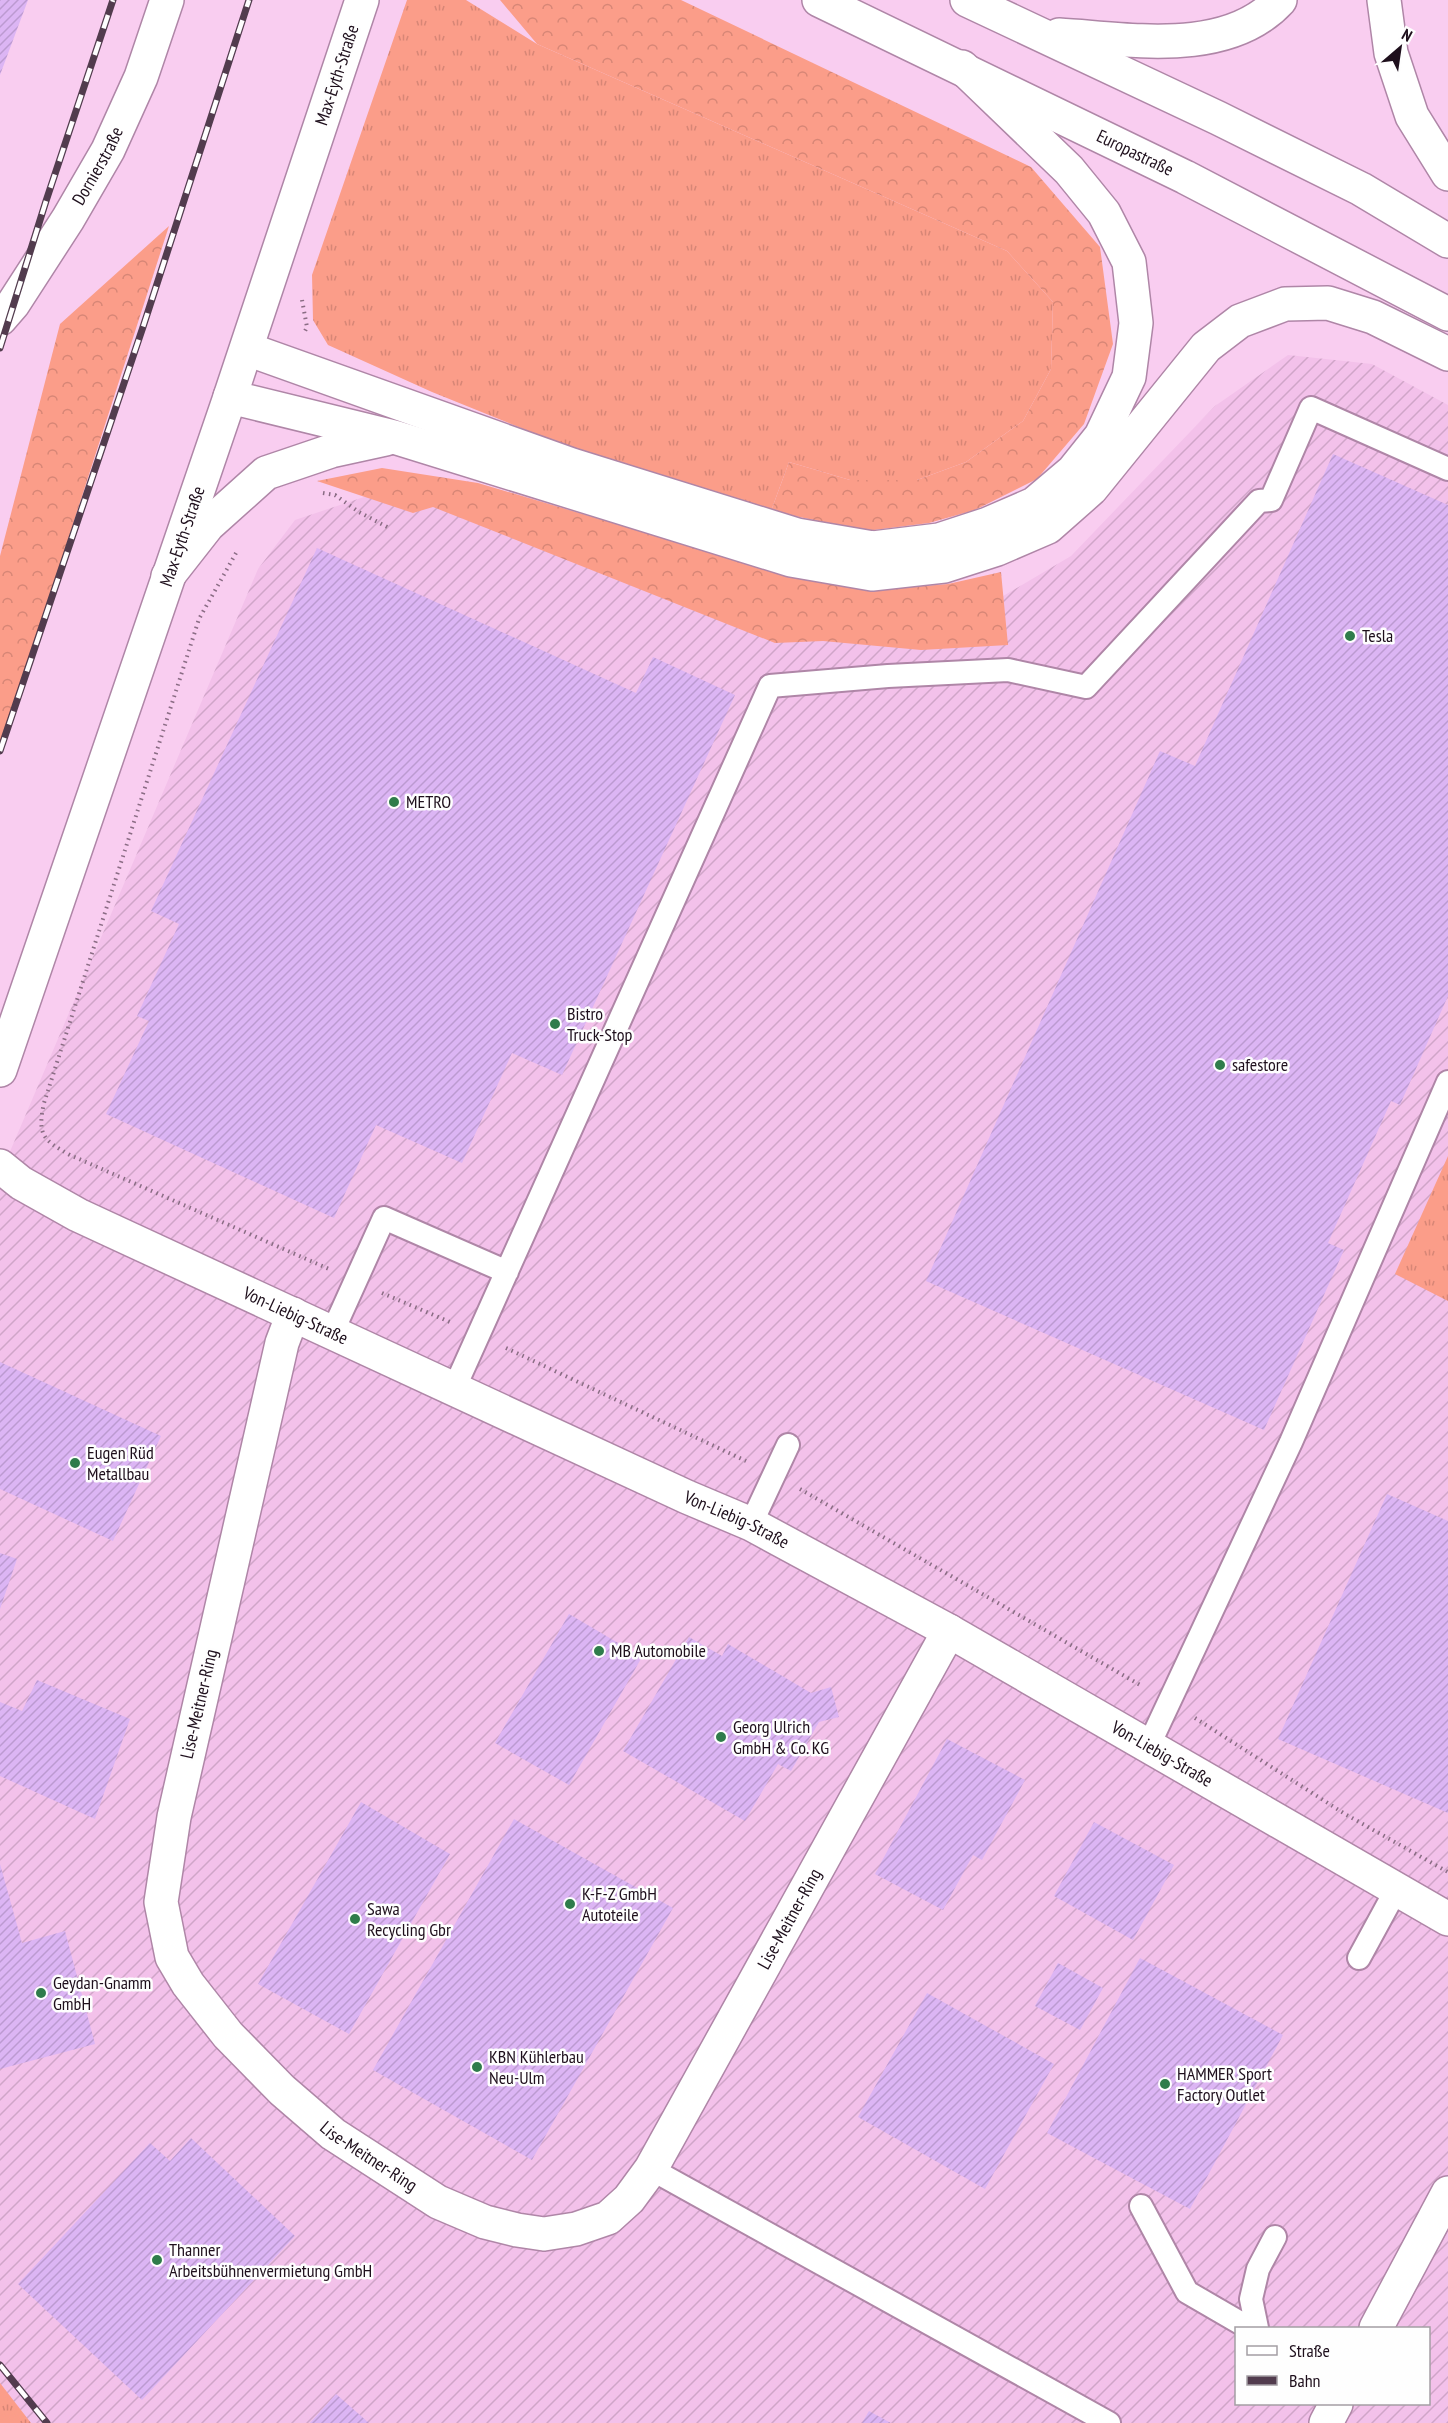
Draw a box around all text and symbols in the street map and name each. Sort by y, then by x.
north arrow [1370,18,1430,78]
street label: Max-Eyth-Straße [309,22,364,128]
text: N [1399,24,1416,46]
street label: Dornierstraße [67,123,128,209]
street label: Europastraße [1093,124,1177,181]
street label: Max-Eyth-Straße [154,483,210,589]
place label: Tesla [1362,624,1393,647]
marker: Tesla [1343,629,1357,643]
place label: METRO [406,790,451,813]
marker: METRO [387,795,401,809]
place label: Bistro Truck-Stop [567,1002,633,1046]
marker: Bistro Truck-Stop [548,1017,562,1031]
place label: safestore [1232,1053,1288,1076]
marker: safestore [1213,1058,1227,1072]
street label: Von-Liebig-Straße [239,1281,352,1349]
place label: Eugen Rüd Metallbau [87,1441,154,1485]
marker: Eugen Rüd Metallbau [68,1456,82,1470]
street label: Von-Liebig-Straße [680,1485,793,1553]
place label: MB Automobile [611,1639,706,1662]
marker: MB Automobile [592,1644,606,1658]
street label: Lise-Meitner-Ring [175,1647,222,1761]
place label: Georg Ulrich GmbH & Co. KG [733,1715,829,1759]
street label: Von-Liebig-Straße [1107,1715,1217,1792]
marker: Georg Ulrich GmbH & Co. KG [714,1730,728,1744]
street label: Lise-Meitner-Ring [752,1864,826,1973]
place label: K-F-Z GmbH Autoteile [582,1882,657,1926]
place label: Sawa Recycling Gbr [367,1897,451,1941]
marker: K-F-Z GmbH Autoteile [563,1897,577,1911]
marker: Sawa Recycling Gbr [348,1912,362,1926]
place label: Geydan-Gnamm GmbH [53,1971,151,2015]
marker: Geydan-Gnamm GmbH [34,1986,48,2000]
place label: KBN Kühlerbau Neu-Ulm [489,2045,584,2089]
marker: KBN Kühlerbau Neu-Ulm [470,2060,484,2074]
place label: HAMMER Sport Factory Outlet [1177,2062,1272,2106]
marker: HAMMER Sport Factory Outlet [1158,2077,1172,2091]
street label: Lise-Meitner-Ring [315,2116,422,2196]
place label: Thanner Arbeitsbühnenvermietung GmbH [169,2238,372,2282]
marker: Thanner Arbeitsbühnenvermietung GmbH [150,2253,164,2267]
legend [1235,2327,1430,2405]
text: Straße [1289,2339,1330,2362]
text: Bahn [1289,2369,1321,2392]

